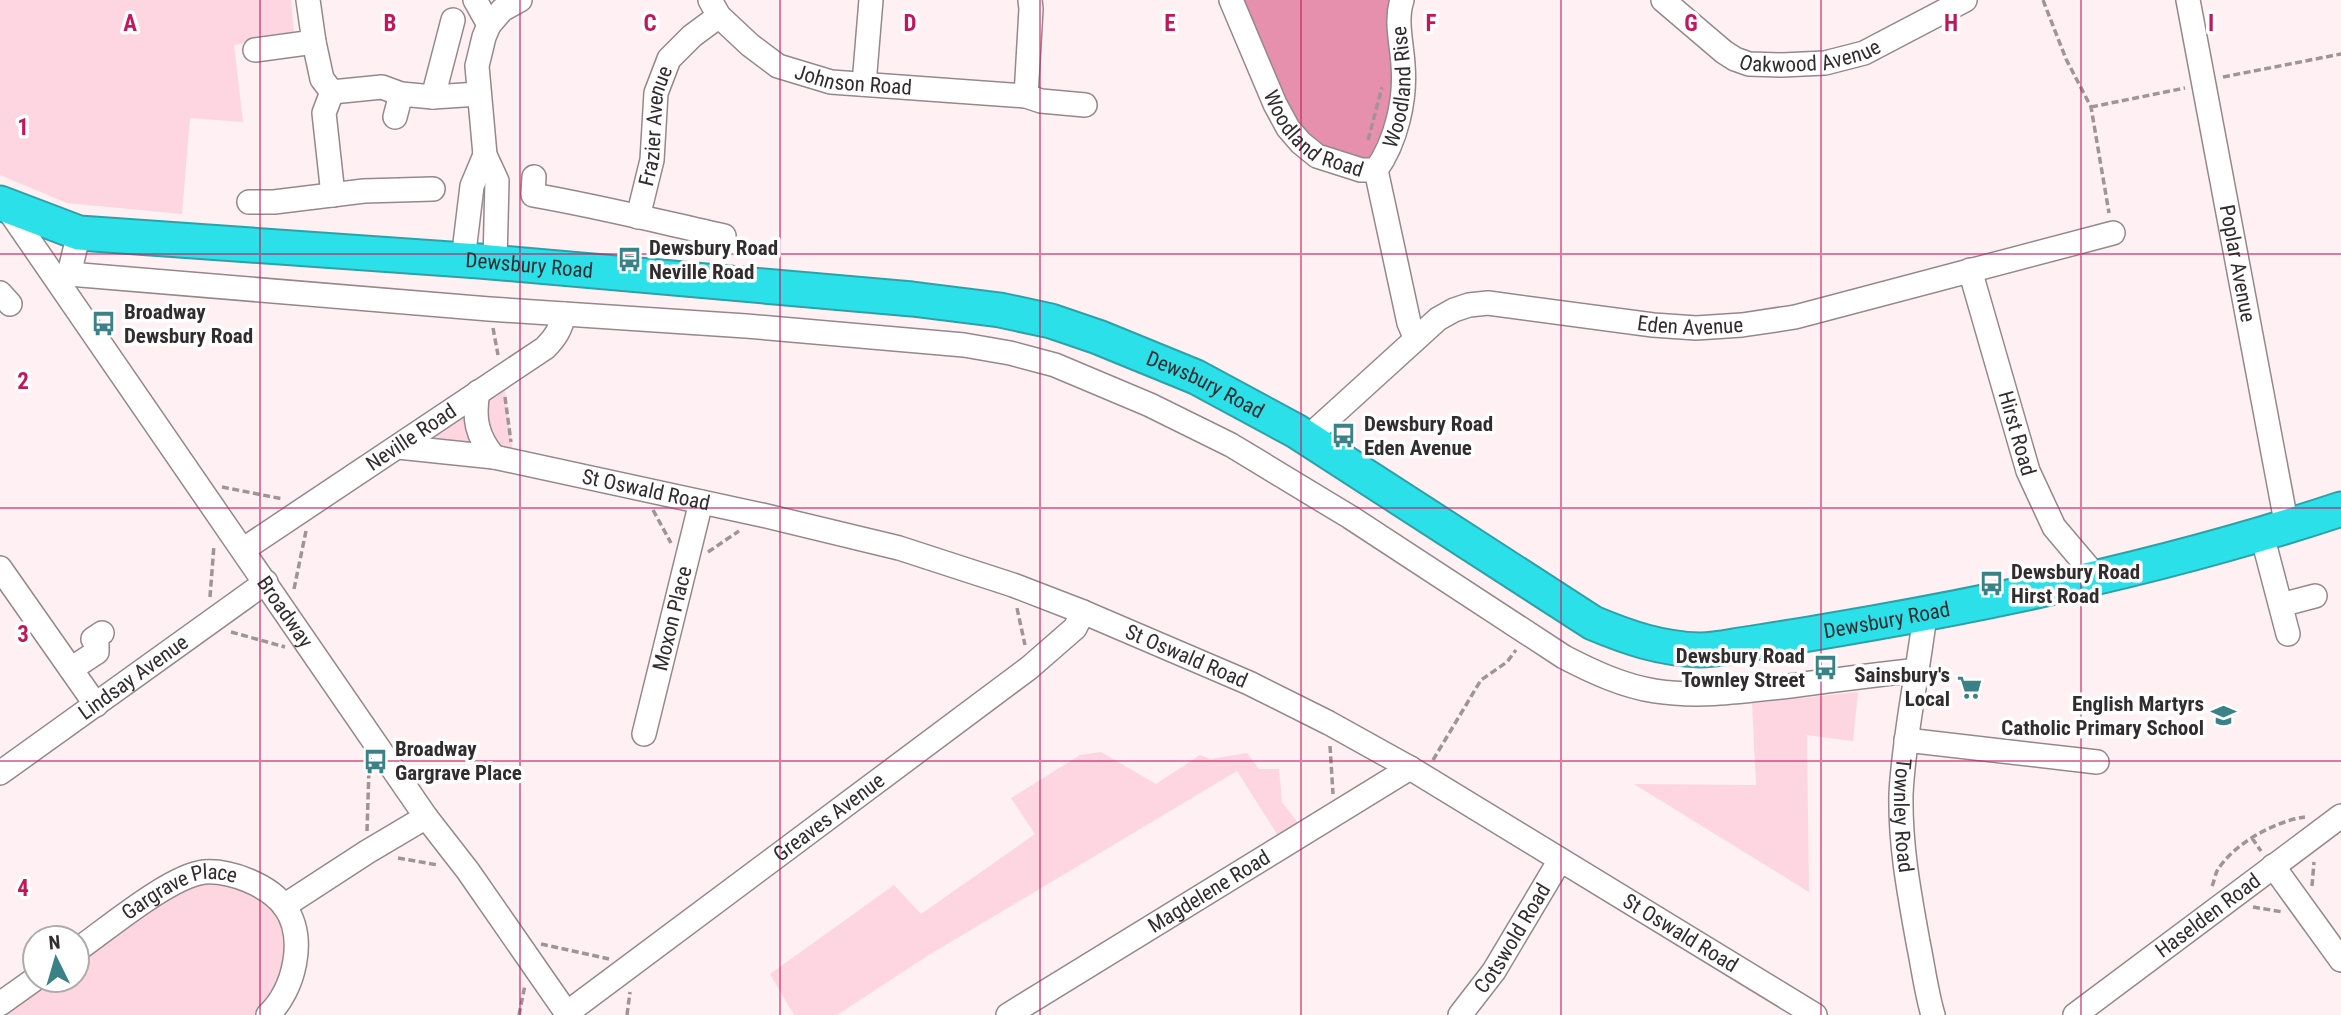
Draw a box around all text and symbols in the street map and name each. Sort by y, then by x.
text: A [123,10,137,37]
text: B [384,10,396,37]
text: C [643,10,657,37]
text: D [904,10,917,37]
text: E [1164,10,1176,37]
text: F [1426,10,1437,37]
text: G [1684,10,1698,37]
text: H [1944,10,1958,37]
text: I [2208,10,2214,37]
street label: Woodland Rise [1378,25,1416,151]
street label: Oakwood Avenue [1736,34,1885,77]
street label: Johnson Road [792,60,913,100]
street label: Frazier Avenue [634,62,677,189]
street label: Woodland Road [1259,87,1367,182]
text: 1 [17,114,29,141]
street label: Poplar Avenue [2215,203,2260,324]
place label: Dewsbury Road Neville Road [649,236,778,284]
bus stop icon: Dewsbury Road Neville Road [615,246,643,274]
street label: Dewsbury Road [465,248,594,283]
place label: Broadway Dewsbury Road [124,300,253,348]
bus stop icon: Broadway Dewsbury Road [90,310,118,338]
street label: Eden Avenue [1636,311,1744,340]
street label: Dewsbury Road [1143,346,1268,423]
text: 2 [17,368,29,395]
street label: Hirst Road [1994,388,2041,478]
street label: Neville Road [362,399,461,476]
place label: Dewsbury Road Eden Avenue [1364,412,1493,460]
bus stop icon: Dewsbury Road Eden Avenue [1330,422,1358,450]
street label: St Oswald Road [580,464,712,515]
place label: Dewsbury Road Hirst Road [2011,560,2140,608]
street label: Moxon Place [648,564,697,673]
bus stop icon: Dewsbury Road Hirst Road [1977,570,2005,598]
street label: Broadway [252,572,318,652]
street label: Dewsbury Road [1822,597,1952,643]
street label: St Oswald Road [1122,620,1251,693]
text: 3 [17,621,29,648]
street label: Lindsay Avenue [74,630,193,725]
place label: Dewsbury Road Townley Street [1676,644,1805,692]
bus stop icon: Dewsbury Road Townley Street [1811,654,1839,682]
place label: Sainsbury's Local [1854,663,1950,711]
supermarket icon: Sainsbury's Local [1956,673,1984,701]
place label: English Martyrs Catholic Primary School [2001,692,2204,740]
school or university icon: English Martyrs Catholic Primary School [2210,702,2238,730]
place label: Broadway Gargrave Place [395,737,522,785]
bus stop icon: Broadway Gargrave Place [361,747,389,775]
street label: Townley Road [1889,757,1918,874]
street label: Greaves Avenue [769,768,889,866]
street label: Magdelene Road [1144,845,1274,938]
street label: Gargrave Place [117,860,240,925]
street label: Haselden Road [2151,869,2265,963]
text: 4 [17,875,29,902]
street label: Cotswold Road [1469,879,1555,998]
street label: St Oswald Road [1619,889,1742,977]
north arrow [21,924,91,994]
text: N [48,931,61,955]

